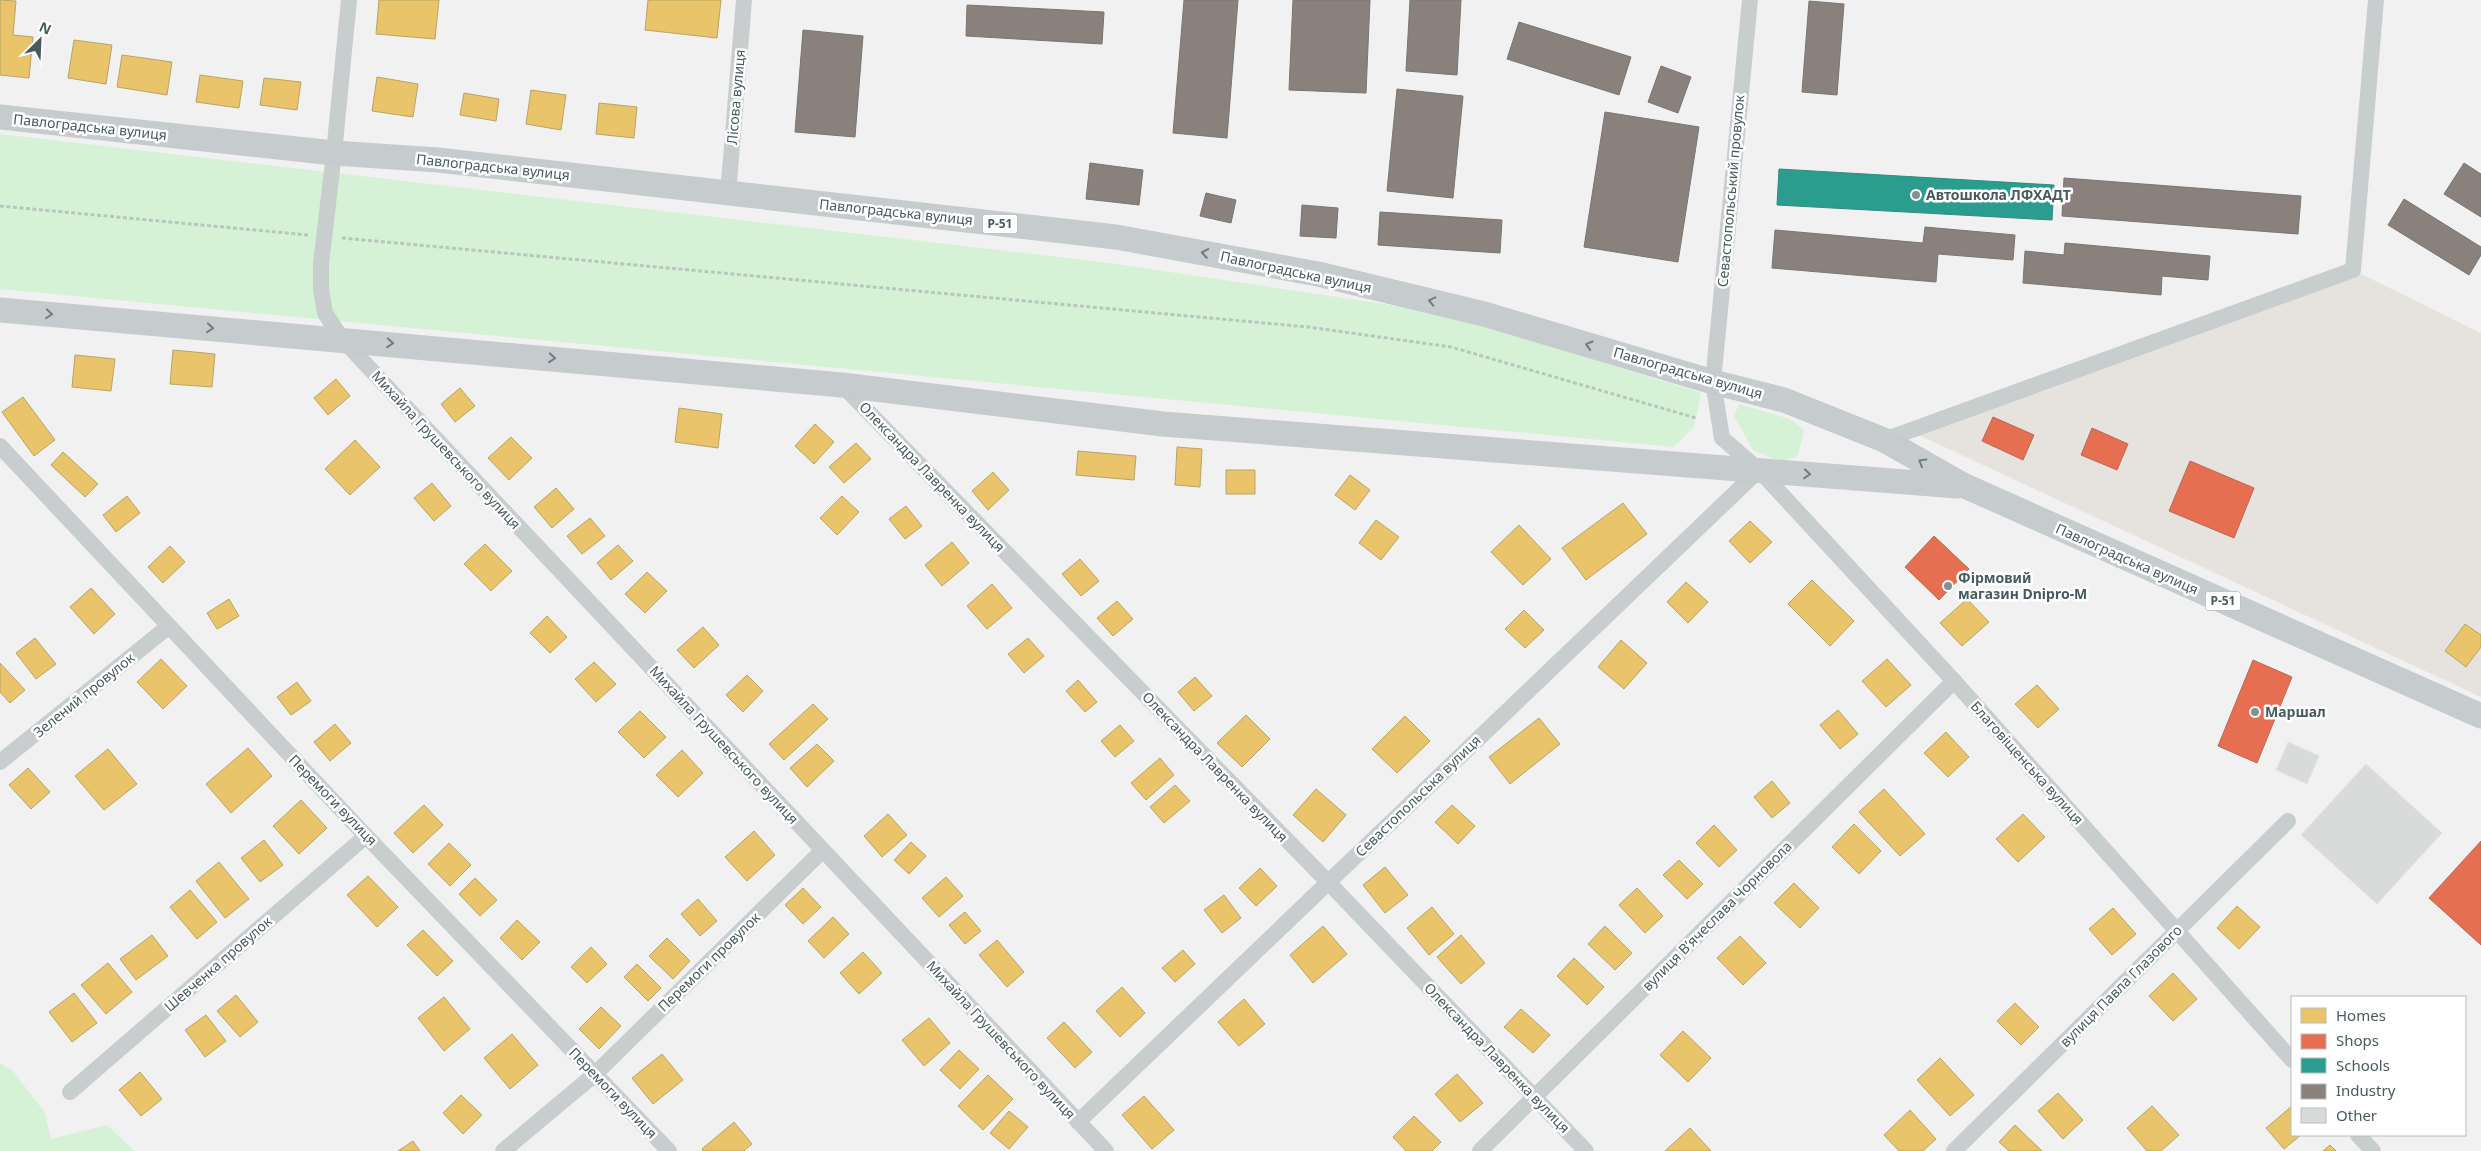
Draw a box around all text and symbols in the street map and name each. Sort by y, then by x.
north arrow [15,15,65,65]
text: N [36,17,55,39]
street label: Лісова вулиця [722,49,749,145]
street label: Севастопольський провулок [1713,93,1748,288]
street label: Павлоградська вулиця [12,109,168,144]
street label: Павлоградська вулиця [415,149,571,184]
place label: Автошкола ЛФХАДТ [1926,185,2071,204]
marker: Автошкола ЛФХАДТ [1910,189,1922,201]
street label: Павлоградська вулиця [818,194,974,229]
road number: Р-51 [982,214,1018,233]
street label: Павлоградська вулиця [1219,246,1374,297]
one-way arrow [1200,249,1209,259]
one-way arrow [1428,296,1437,307]
one-way arrow [45,308,53,319]
one-way arrow [207,322,215,333]
one-way arrow [386,337,394,348]
one-way arrow [1585,340,1593,350]
street label: Павлоградська вулиця [1611,342,1765,403]
one-way arrow [548,352,556,363]
street label: Михайла Грушевського вулиця [368,366,525,533]
street label: Олександра Лавренка вулиця [855,397,1009,556]
one-way arrow [1919,459,1928,469]
one-way arrow [1803,468,1811,479]
street label: Павлоградська вулиця [2053,518,2202,599]
place label: Фірмовий магазин Dnipro-M [1958,568,2087,603]
marker: Фірмовий магазин Dnipro-M [1942,580,1954,592]
road number: Р-51 [2206,592,2240,610]
street label: Зелений провулок [29,648,139,741]
street label: Михайла Грушевського вулиця [646,661,803,828]
street label: Олександра Лавренка вулиця [1138,687,1292,846]
street label: Благовіщенська вулиця [1967,697,2088,829]
place label: Маршал [2265,702,2326,721]
marker: Маршал [2249,706,2261,718]
street label: Севастопольська вулиця [1351,731,1484,861]
street label: Перемоги вулиця [285,750,382,849]
street label: вулиця В’ячеслава Чорновола [1638,837,1796,995]
street label: Перемоги провулок [653,907,764,1015]
street label: Шевченка провулок [160,911,276,1016]
street label: вулиця Павла Глазового [2055,920,2186,1051]
street label: Михайла Грушевського вулиця [923,956,1080,1123]
street label: Олександра Лавренка вулиця [1420,978,1574,1137]
legend [2291,996,2466,1136]
text: Homes [2336,1005,2386,1025]
text: Shops [2336,1030,2379,1050]
street label: Перемоги вулиця [565,1043,662,1142]
text: Schools [2336,1055,2390,1075]
text: Industry [2336,1080,2396,1100]
text: Other [2336,1105,2377,1125]

